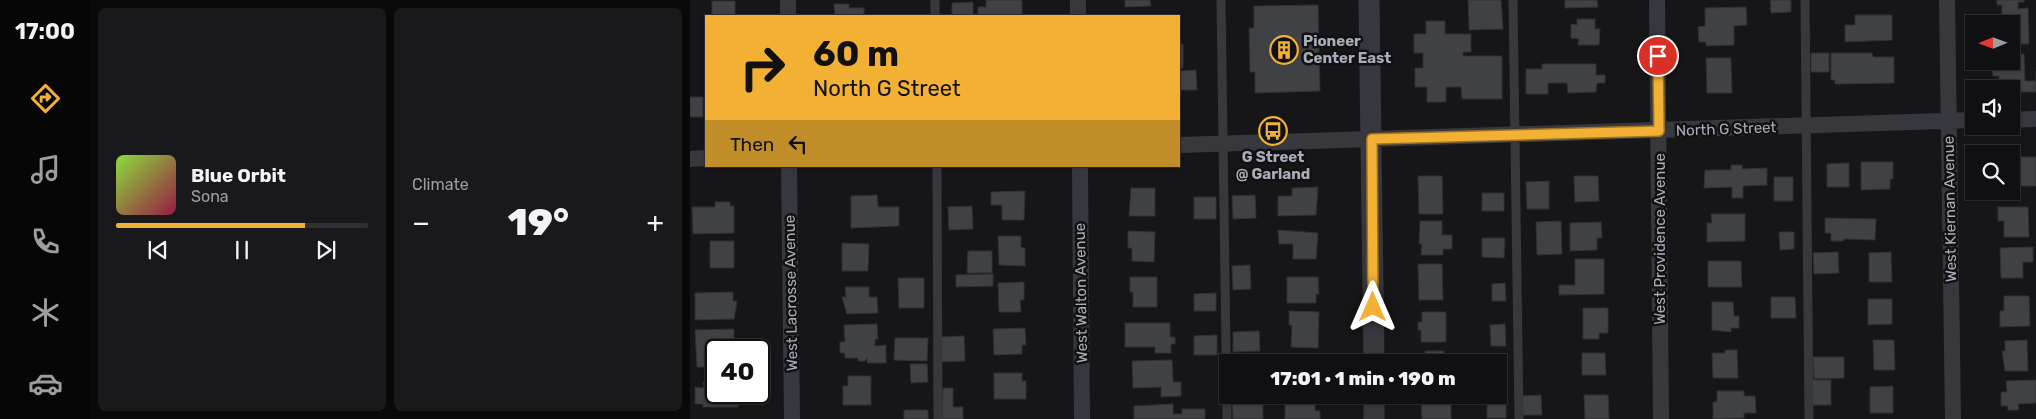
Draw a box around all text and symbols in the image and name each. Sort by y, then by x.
north arrow [1965,15,2020,70]
map controls [1965,15,2020,200]
text: 17:00 [15,18,75,45]
place label: Pioneer Center East [1303,32,1391,67]
text: 60 m [813,33,899,75]
icon: right [730,35,795,100]
building icon: Pioneer Center East [1269,35,1299,65]
pin [1637,35,1679,77]
icon: arrive [1644,42,1672,70]
text: North G Street [813,75,961,102]
button: sound [1965,80,2020,135]
icon: directions [28,81,63,116]
bus stop icon: G Street @ Garland [1258,116,1288,146]
street label: North G Street [1675,118,1777,140]
icon: left [784,130,812,158]
text: Then [730,133,774,156]
street label: West Kiernan Avenue [1940,136,1960,282]
button: search [1965,145,2020,200]
place label: G Street @ Garland [1236,148,1310,183]
icon: music [28,152,63,187]
street label: West Providence Avenue [1651,153,1669,325]
text: Blue Orbit [191,164,286,187]
text: Climate [412,175,469,194]
text: Sona [191,187,229,206]
text: 19° [508,199,569,245]
text: − [412,206,430,239]
text: + [647,206,664,239]
street label: West Lacrosse Avenue [781,215,801,371]
street label: West Walton Avenue [1071,223,1091,363]
icon: phone [28,224,63,259]
icon: previous [144,236,172,264]
icon: pause [228,236,256,264]
icon: next [312,236,340,264]
position arrow [1346,280,1398,332]
icon: climate [28,295,63,330]
speed limit sign: 40 [705,339,770,404]
icon: car [28,366,63,401]
text: 17:01 · 1 min · 190 m [1270,367,1456,390]

